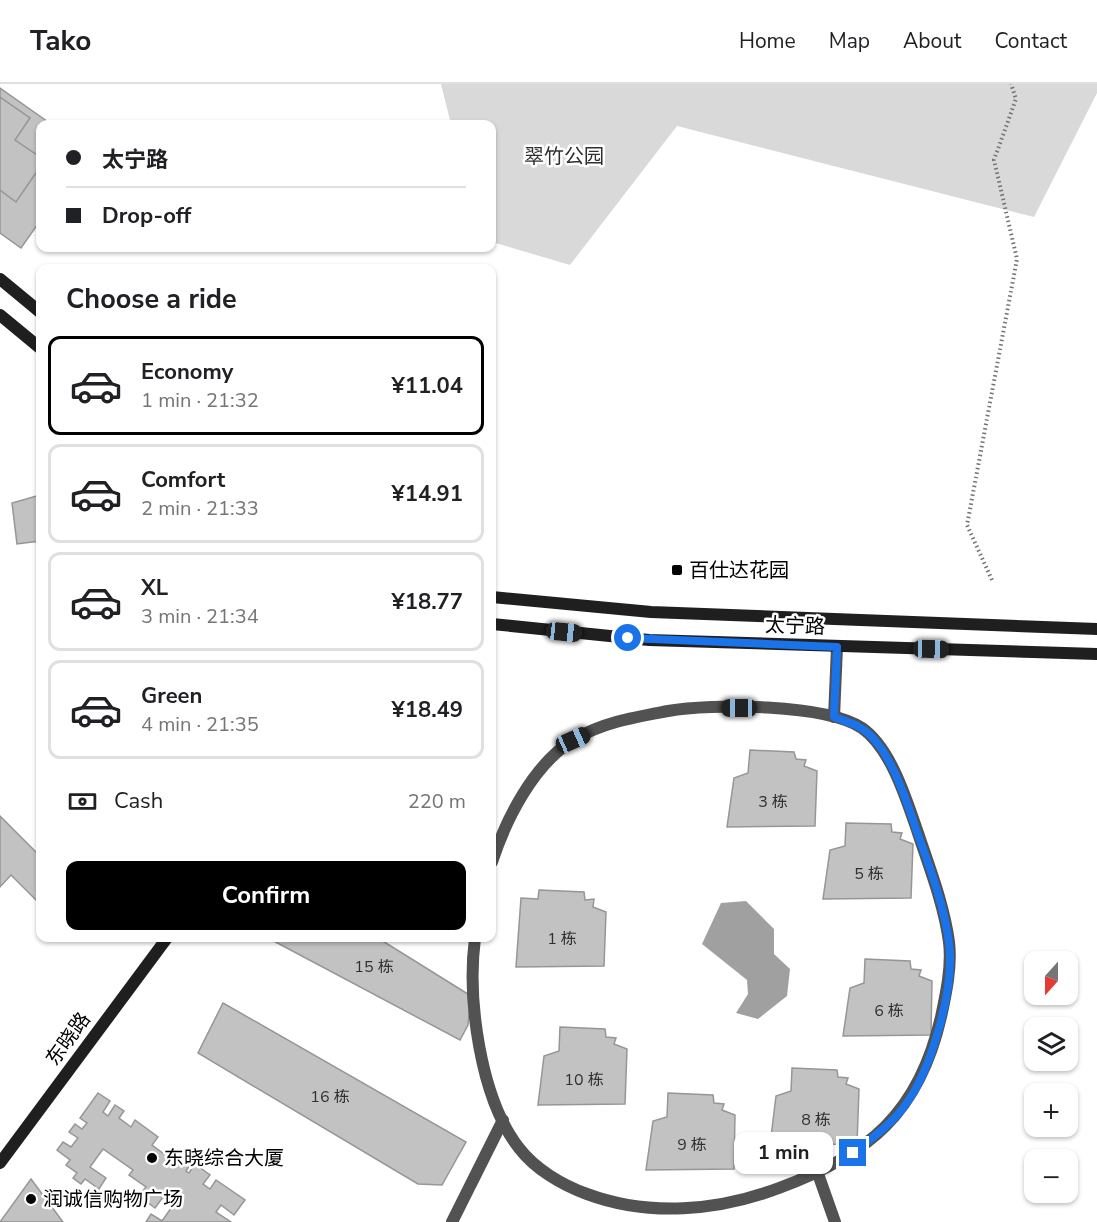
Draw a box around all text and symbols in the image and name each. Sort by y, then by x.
text: Tako [30,22,91,60]
text: Home [739,27,796,55]
text: Map [829,27,870,55]
text: About [903,27,961,55]
text: Contact [994,27,1067,55]
park label: 翠竹公园 [524,143,604,170]
text: 太宁路 [102,145,168,175]
text: Drop-off [102,201,191,231]
text: Choose a ride [66,281,237,318]
text: Economy [141,357,233,387]
icon: car [69,359,123,413]
text: ¥11.04 [392,371,463,401]
text: 1 min · 21:32 [141,387,259,414]
text: Comfort [141,465,225,495]
icon: car [69,467,123,521]
text: ¥14.91 [392,479,463,509]
text: 2 min · 21:33 [141,495,259,522]
place label: 百仕达花园 [689,557,789,584]
marker: 百仕达花园 [670,563,684,577]
text: XL [141,573,168,603]
icon: car [69,575,123,629]
text: ¥18.77 [392,587,463,617]
text: 3 min · 21:34 [141,603,259,630]
street label: 太宁路 [765,611,825,641]
car [545,621,583,643]
route start [614,624,641,651]
car [913,640,949,658]
text: Green [141,681,202,711]
icon: car [69,683,123,737]
text: ¥18.49 [392,695,463,725]
car [721,699,757,717]
text: 4 min · 21:35 [141,711,259,738]
car [553,724,593,756]
icon: cash [66,785,99,818]
text: Cash [114,786,163,816]
text: 220 m [408,788,466,815]
house number: 3 栋 [758,791,788,813]
button: Confirm [66,861,466,930]
house number: 5 栋 [854,863,884,885]
house number: 1 栋 [547,928,577,950]
north arrow [1024,951,1078,1005]
map controls [1024,951,1078,1203]
house number: 15 栋 [354,956,394,978]
house number: 6 栋 [874,1000,904,1022]
street label: 东晓路 [39,1007,97,1071]
button: layers [1024,1017,1078,1071]
house number: 10 栋 [564,1069,604,1091]
button: + [1024,1083,1078,1137]
house number: 16 栋 [310,1086,350,1108]
house number: 8 栋 [801,1109,831,1131]
callout: 1 min [733,1132,832,1174]
house number: 9 栋 [677,1134,707,1156]
text: 1 min [758,1139,809,1166]
route end [839,1139,866,1166]
place label: 东晓综合大厦 [164,1145,284,1172]
button: − [1024,1149,1078,1203]
marker: 东晓综合大厦 [145,1151,159,1165]
place label: 润诚信购物广场 [43,1186,183,1213]
marker: 润诚信购物广场 [24,1192,38,1206]

